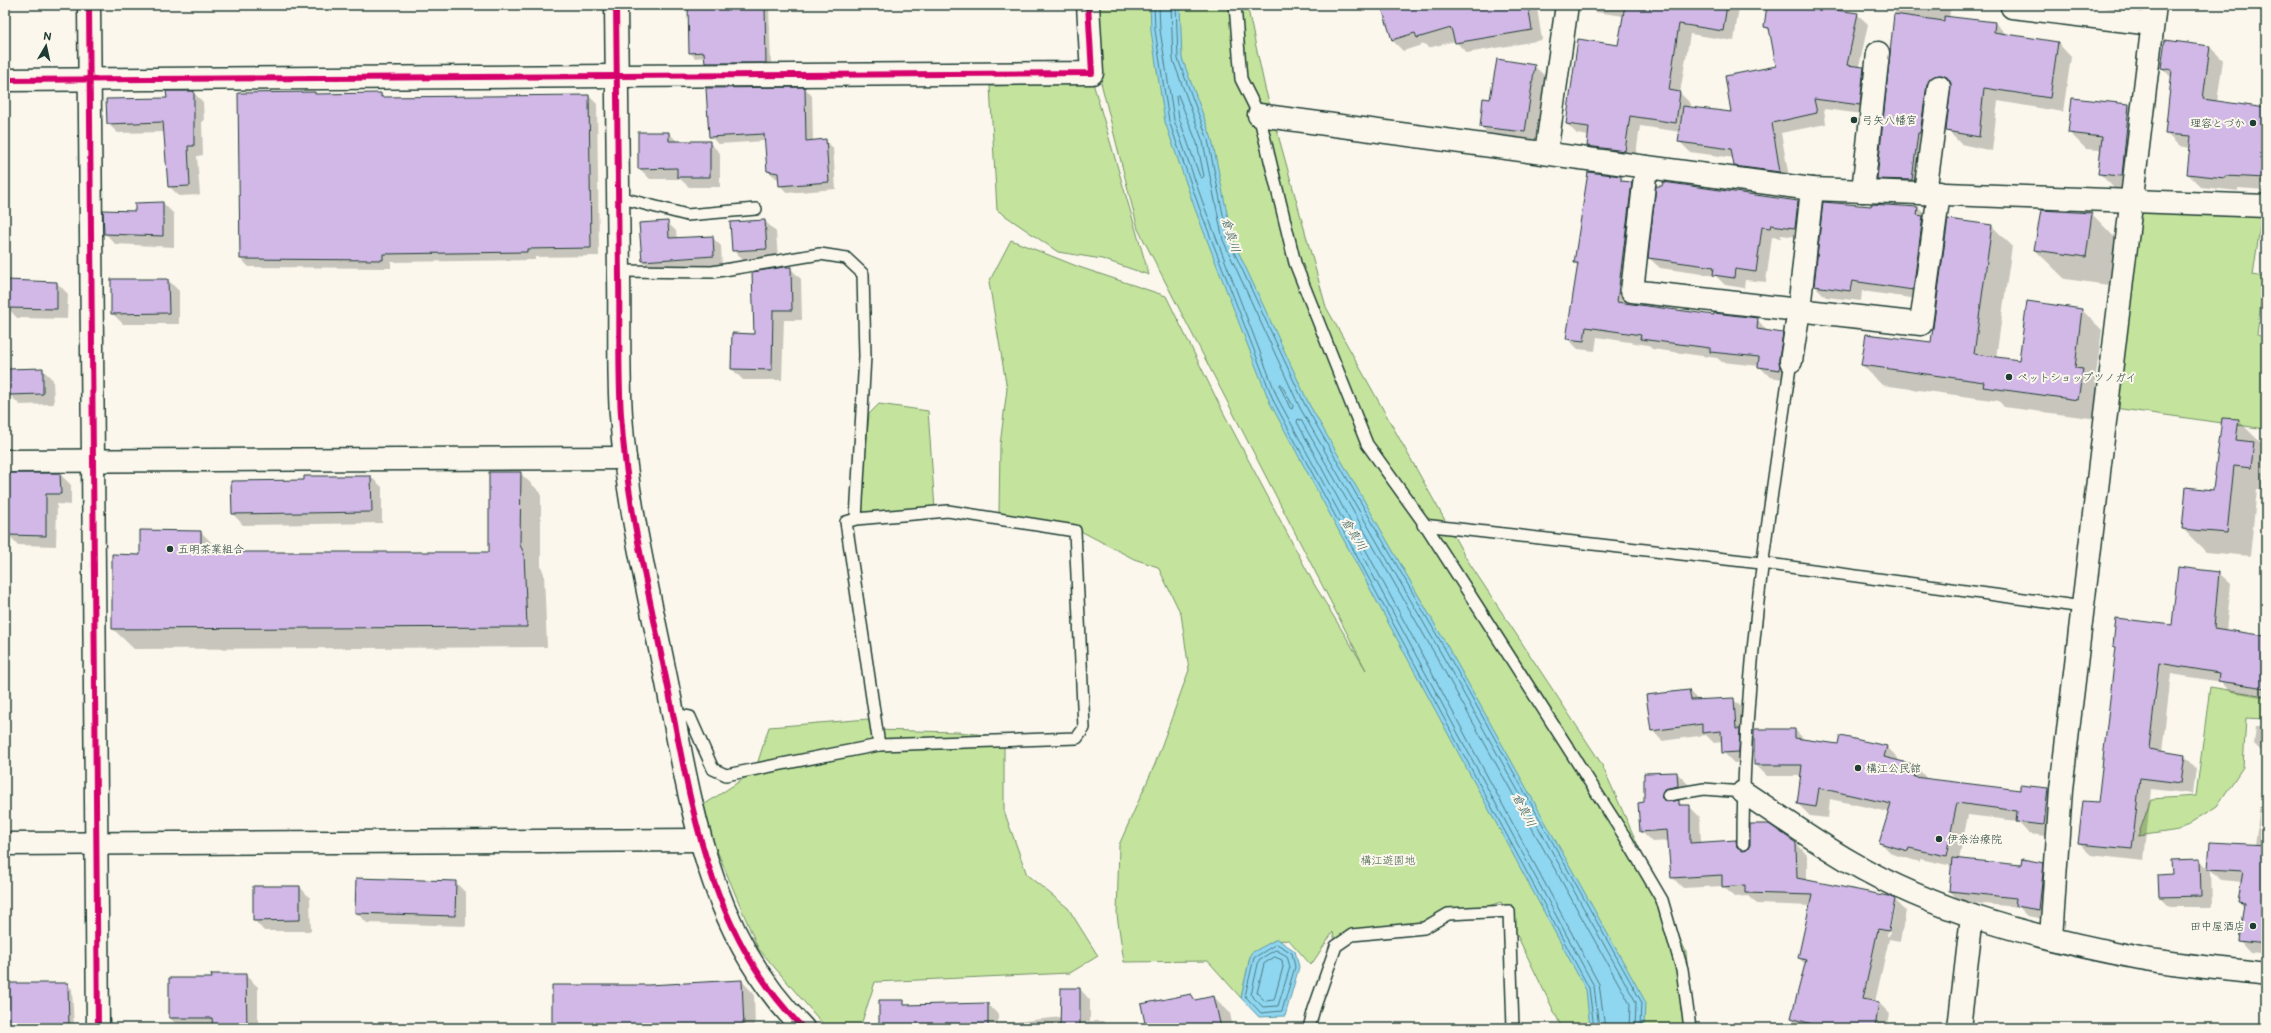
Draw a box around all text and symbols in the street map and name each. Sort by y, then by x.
north arrow [26,26,66,66]
text: N [42,30,53,44]
place label: 弓矢八幡宮 [1862,114,1917,127]
marker: 弓矢八幡宮 [1849,115,1859,125]
place label: 理容とづか [2190,117,2245,130]
marker: 理容とづか [2248,118,2258,128]
water label: 倉真川 [1218,216,1243,255]
place label: ペットショップツノガイ [2017,371,2136,384]
marker: ペットショップツノガイ [2004,372,2014,382]
water label: 倉真川 [1338,515,1369,554]
place label: 五明茶業組合 [178,543,244,556]
marker: 五明茶業組合 [165,544,175,554]
place label: 構江公民舘 [1866,762,1921,775]
marker: 構江公民舘 [1853,763,1863,773]
water label: 倉真川 [1509,791,1538,830]
place label: 伊奈治療院 [1947,833,2002,846]
marker: 伊奈治療院 [1934,834,1944,844]
park label: 構江遊園地 [1361,854,1416,867]
place label: 田中屋酒店 [2190,920,2245,933]
marker: 田中屋酒店 [2248,921,2258,931]

